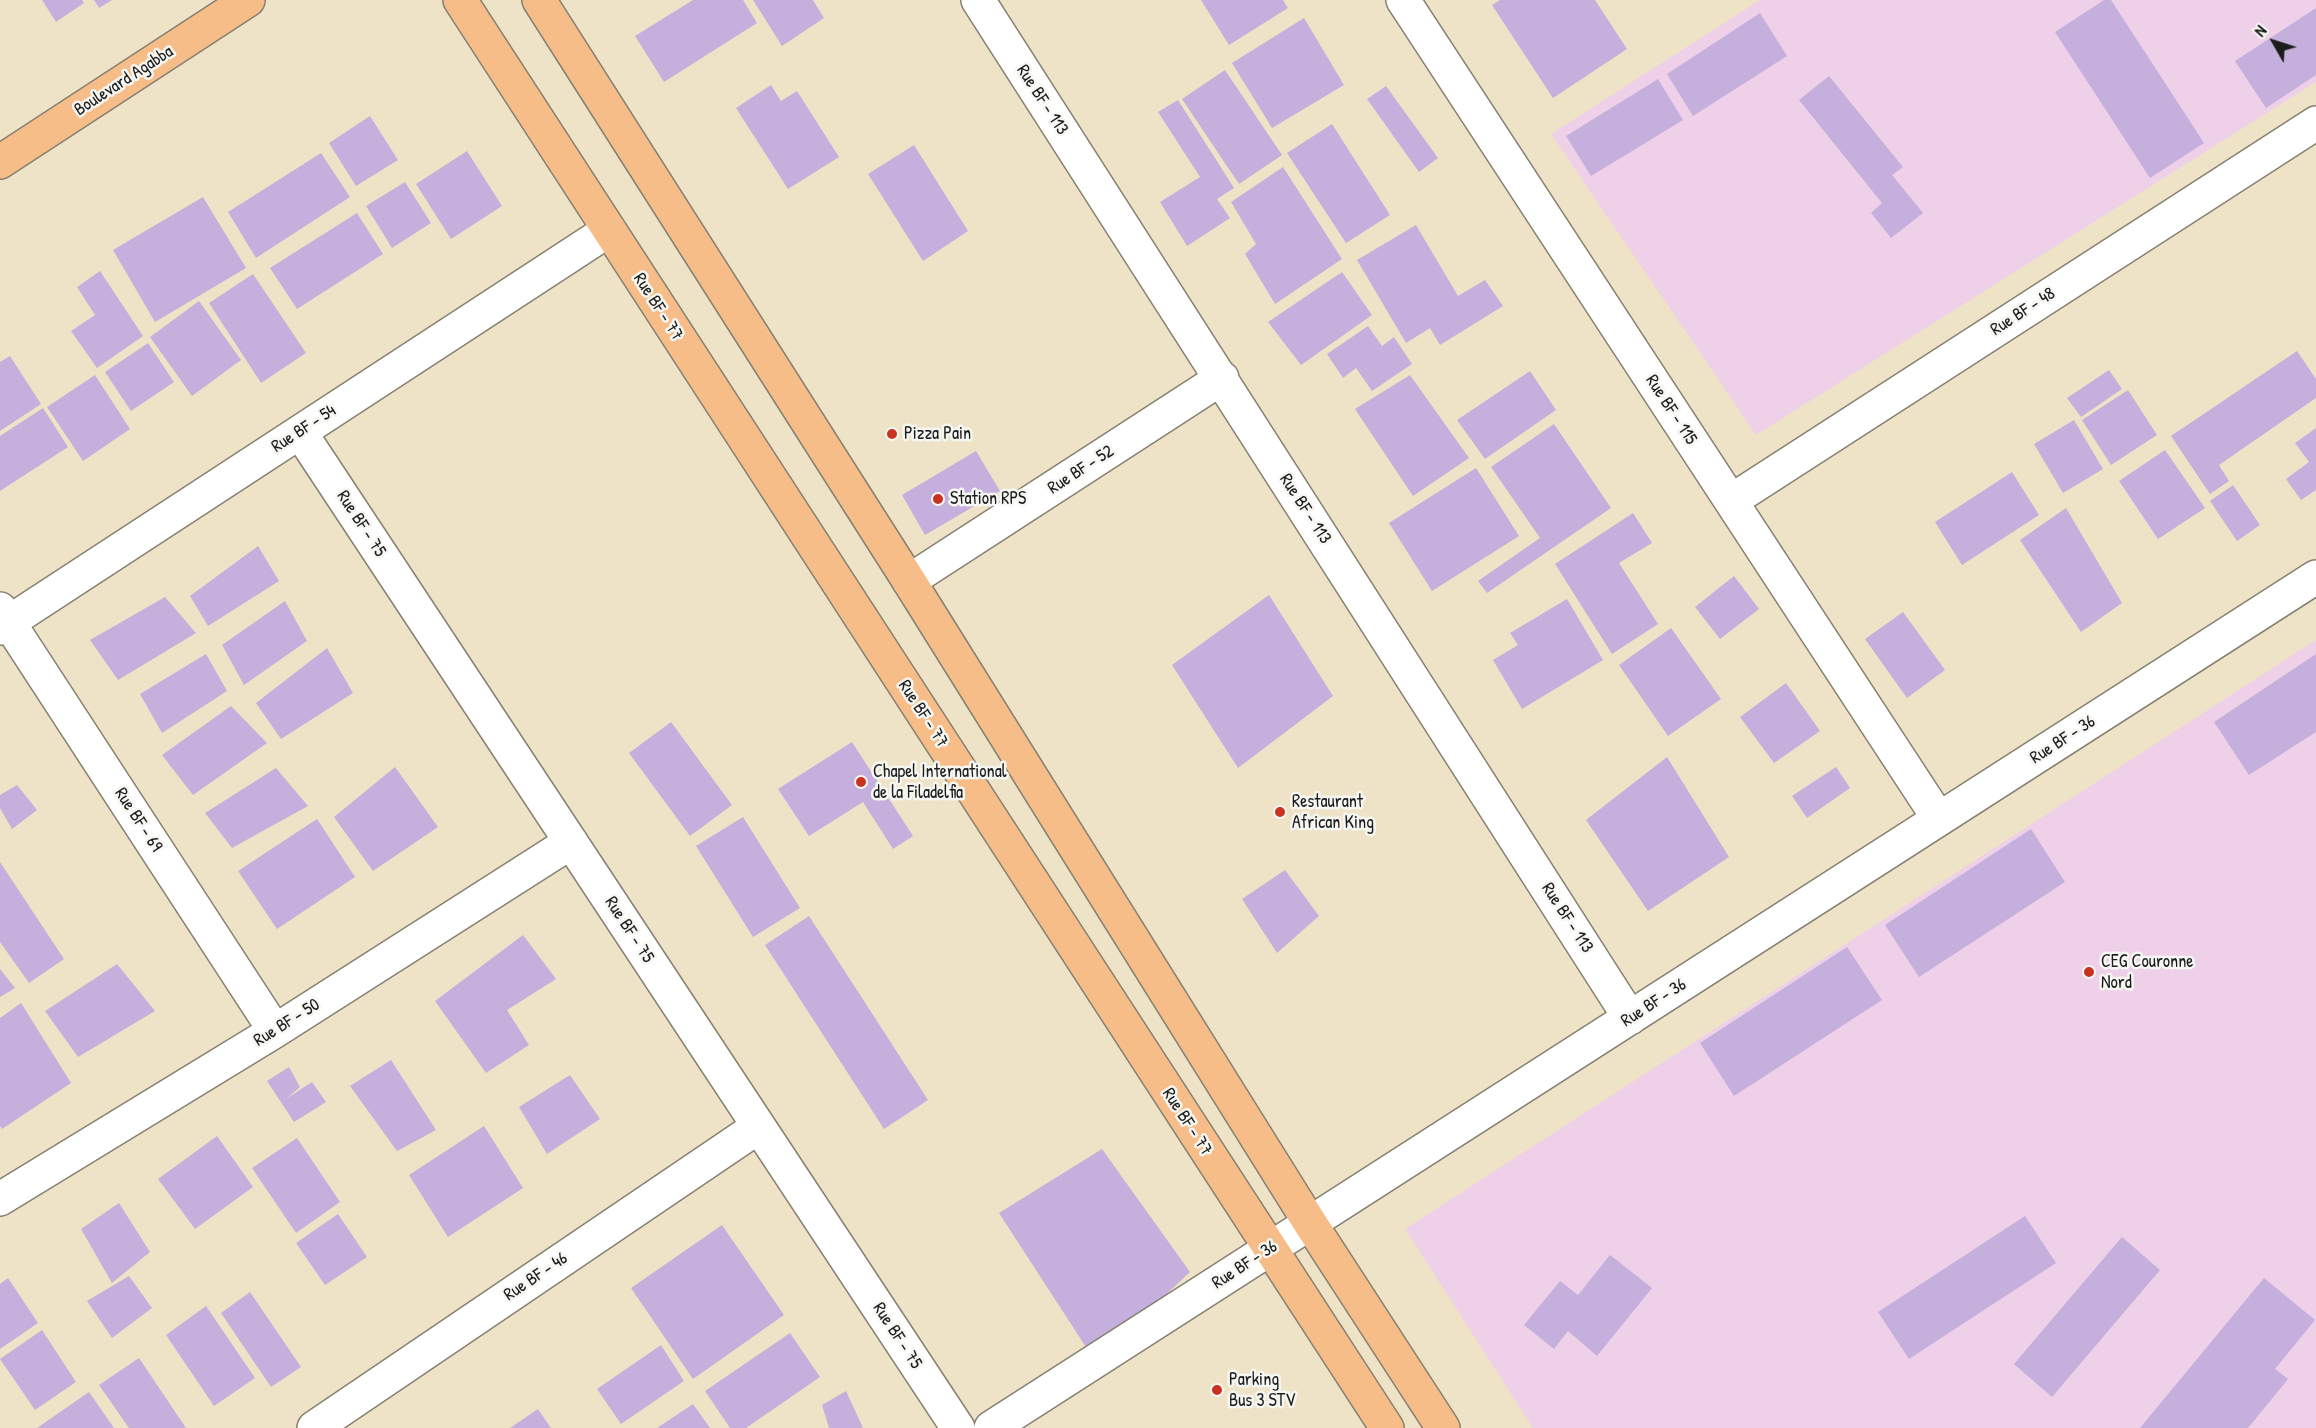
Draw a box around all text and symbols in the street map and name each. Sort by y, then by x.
north arrow [2244,12,2304,72]
text: N [2249,20,2271,41]
street label: Boulevard Agabba [70,41,178,121]
street label: Rue BF - 113 [1011,61,1073,139]
street label: Rue BF - 77 [628,269,688,345]
street label: Rue BF - 48 [1987,283,2059,341]
street label: Rue BF - 115 [1640,371,1702,449]
street label: Rue BF - 54 [268,400,340,458]
place label: Pizza Pain [904,423,971,445]
marker: Pizza Pain [885,427,899,441]
street label: Rue BF - 52 [1044,441,1118,499]
street label: Rue BF - 113 [1274,470,1336,548]
street label: Rue BF - 75 [332,487,390,561]
place label: Station RPS [950,488,1026,510]
marker: Station RPS [931,492,945,506]
street label: Rue BF - 77 [893,676,953,752]
street label: Rue BF - 36 [2026,711,2100,769]
place label: Chapel International de la Filadelfia [873,761,1007,804]
marker: Chapel International de la Filadelfia [854,775,868,789]
street label: Rue BF - 69 [109,784,167,856]
place label: Restaurant African King [1292,791,1374,834]
marker: Restaurant African King [1273,805,1287,819]
street label: Rue BF - 113 [1536,879,1598,957]
street label: Rue BF - 75 [600,893,658,967]
place label: CEG Couronne Nord [2101,951,2194,994]
marker: CEG Couronne Nord [2082,965,2096,979]
street label: Rue BF - 36 [1617,974,1691,1032]
street label: Rue BF - 50 [250,994,324,1052]
street label: Rue BF - 77 [1157,1084,1217,1160]
street label: Rue BF - 36 [1208,1236,1282,1294]
street label: Rue BF - 46 [500,1248,572,1306]
street label: Rue BF - 75 [868,1299,926,1373]
place label: Parking Bus 3 STV [1229,1369,1295,1412]
marker: Parking Bus 3 STV [1210,1383,1224,1397]

